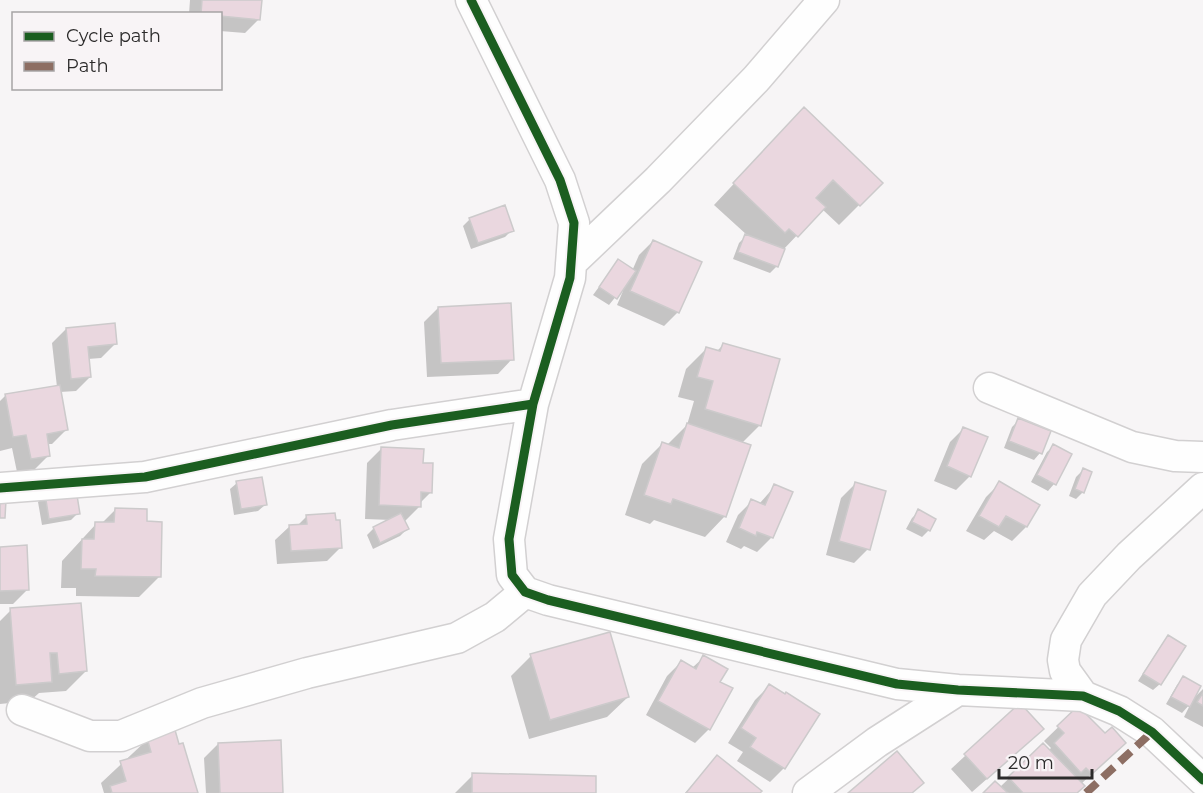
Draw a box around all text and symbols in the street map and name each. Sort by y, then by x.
legend [12,12,222,90]
text: Cycle path [66,25,161,47]
text: Path [66,55,109,77]
scale bar [999,742,1092,780]
text: 20 m [1008,752,1054,774]

